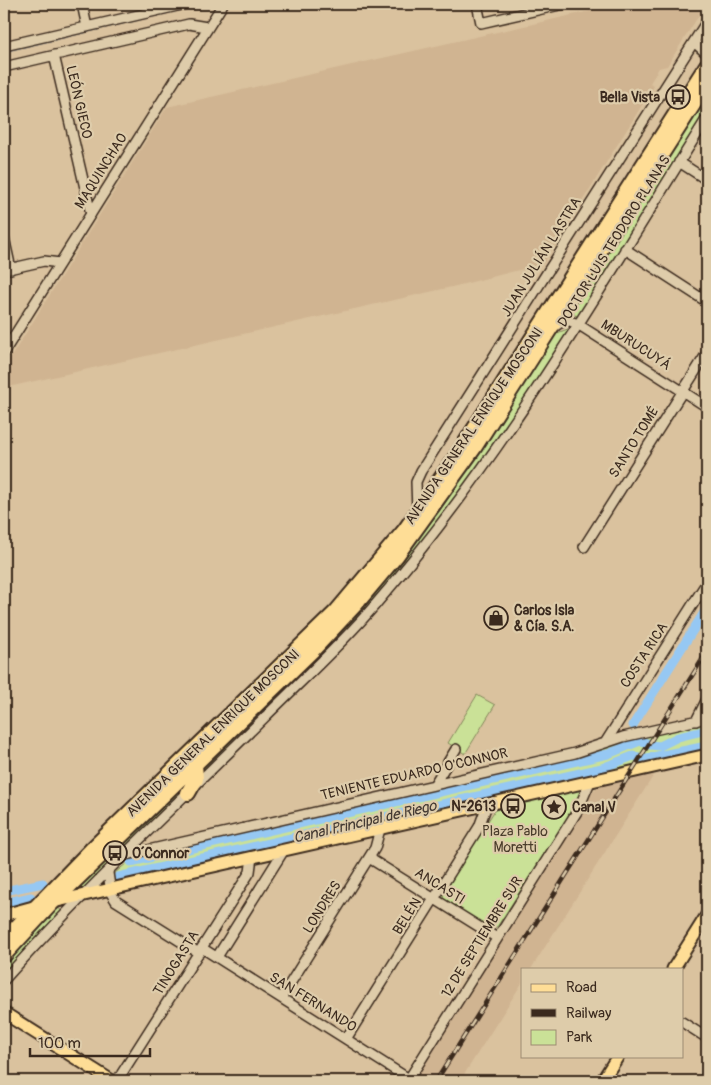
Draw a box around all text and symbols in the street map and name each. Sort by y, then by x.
street label: LEÓN GIECO [62,64,97,140]
bus stop icon: Bella Vista [665,84,691,110]
place label: Bella Vista [600,89,660,106]
street label: MAQUINCHAO [71,130,131,212]
street label: DOCTOR LUIS TEODORO PLANAS [554,152,674,330]
street label: JUAN JULIÁN LASTRA [497,194,585,320]
street label: MBURUCUYÁ [598,315,675,374]
street label: AVENIDA GENERAL ENRIQUE MOSCONI [402,324,546,528]
street label: SANTO TOMÉ [604,403,663,481]
place label: Carlos Isla & Cía. S.A. [514,602,575,635]
shop icon: Carlos Isla & Cía. S.A. [483,605,509,631]
street label: COSTA RICA [617,619,671,691]
street label: AVENIDA GENERAL ENRIQUE MOSCONI [123,646,303,820]
street label: TENIENTE EDUARDO O'CONNOR [319,744,509,804]
bus stop icon: N-2613 [500,793,526,819]
place icon: Canal V [541,794,567,820]
water label: Canal Principal de Riego [292,796,439,848]
place label: N-2613 [451,798,496,815]
place label: Canal V [572,799,616,816]
park label: Plaza Pablo Moretti [482,823,548,856]
bus stop icon: O´Connor [102,840,128,866]
place label: O´Connor [132,845,190,862]
street label: ANCASTI [412,864,468,908]
street label: 12 DE SEPTIEMBRE SUR [438,873,526,1001]
street label: LONDRES [299,878,345,936]
street label: BELÉN [388,894,425,938]
street label: TINOGASTA [149,928,203,998]
street label: SAN FERNANDO [266,968,360,1036]
legend [521,968,684,1058]
text: Road [566,978,597,997]
text: Railway [566,1004,612,1023]
scale bar [30,1025,150,1057]
text: Park [566,1028,593,1047]
text: 100 m [38,1034,81,1053]

